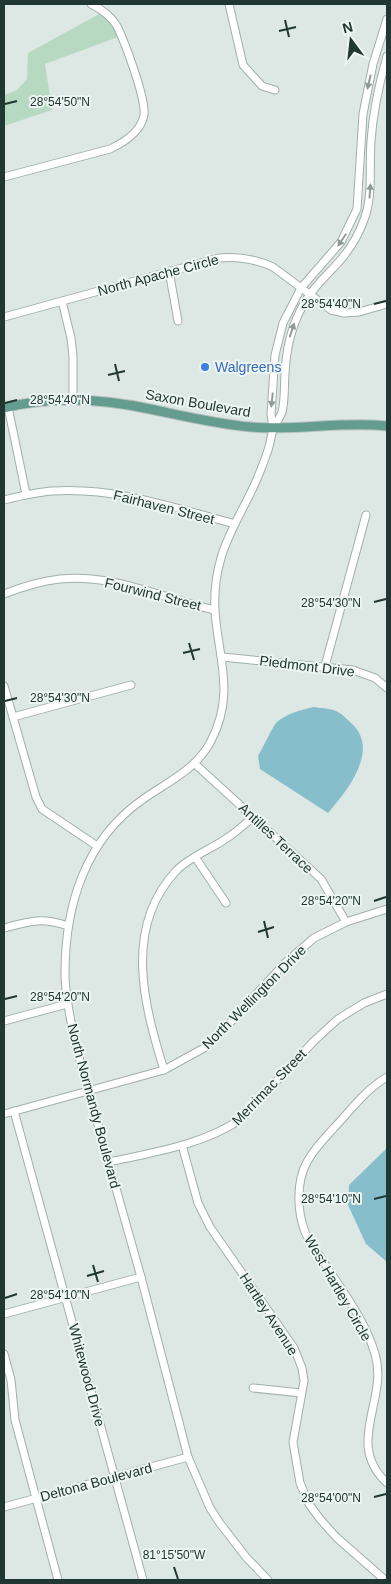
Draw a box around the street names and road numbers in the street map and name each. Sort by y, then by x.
street label: North Apache Circle [96,251,220,299]
street label: Saxon Boulevard [144,386,252,420]
street label: Fairhaven Street [112,487,216,527]
street label: Fourwind Street [103,574,203,614]
street label: Piedmont Drive [259,652,356,680]
street label: Antilles Terrace [236,800,317,877]
street label: North Wellington Drive [199,942,309,1052]
street label: North Normandy Boulevard [64,1022,124,1190]
street label: Merrimac Street [229,1046,309,1128]
street label: West Hartley Circle [301,1232,375,1344]
street label: Hartley Avenue [237,1270,302,1358]
street label: Whitewood Drive [66,1322,108,1428]
street label: Deltona Boulevard [38,1459,154,1505]

